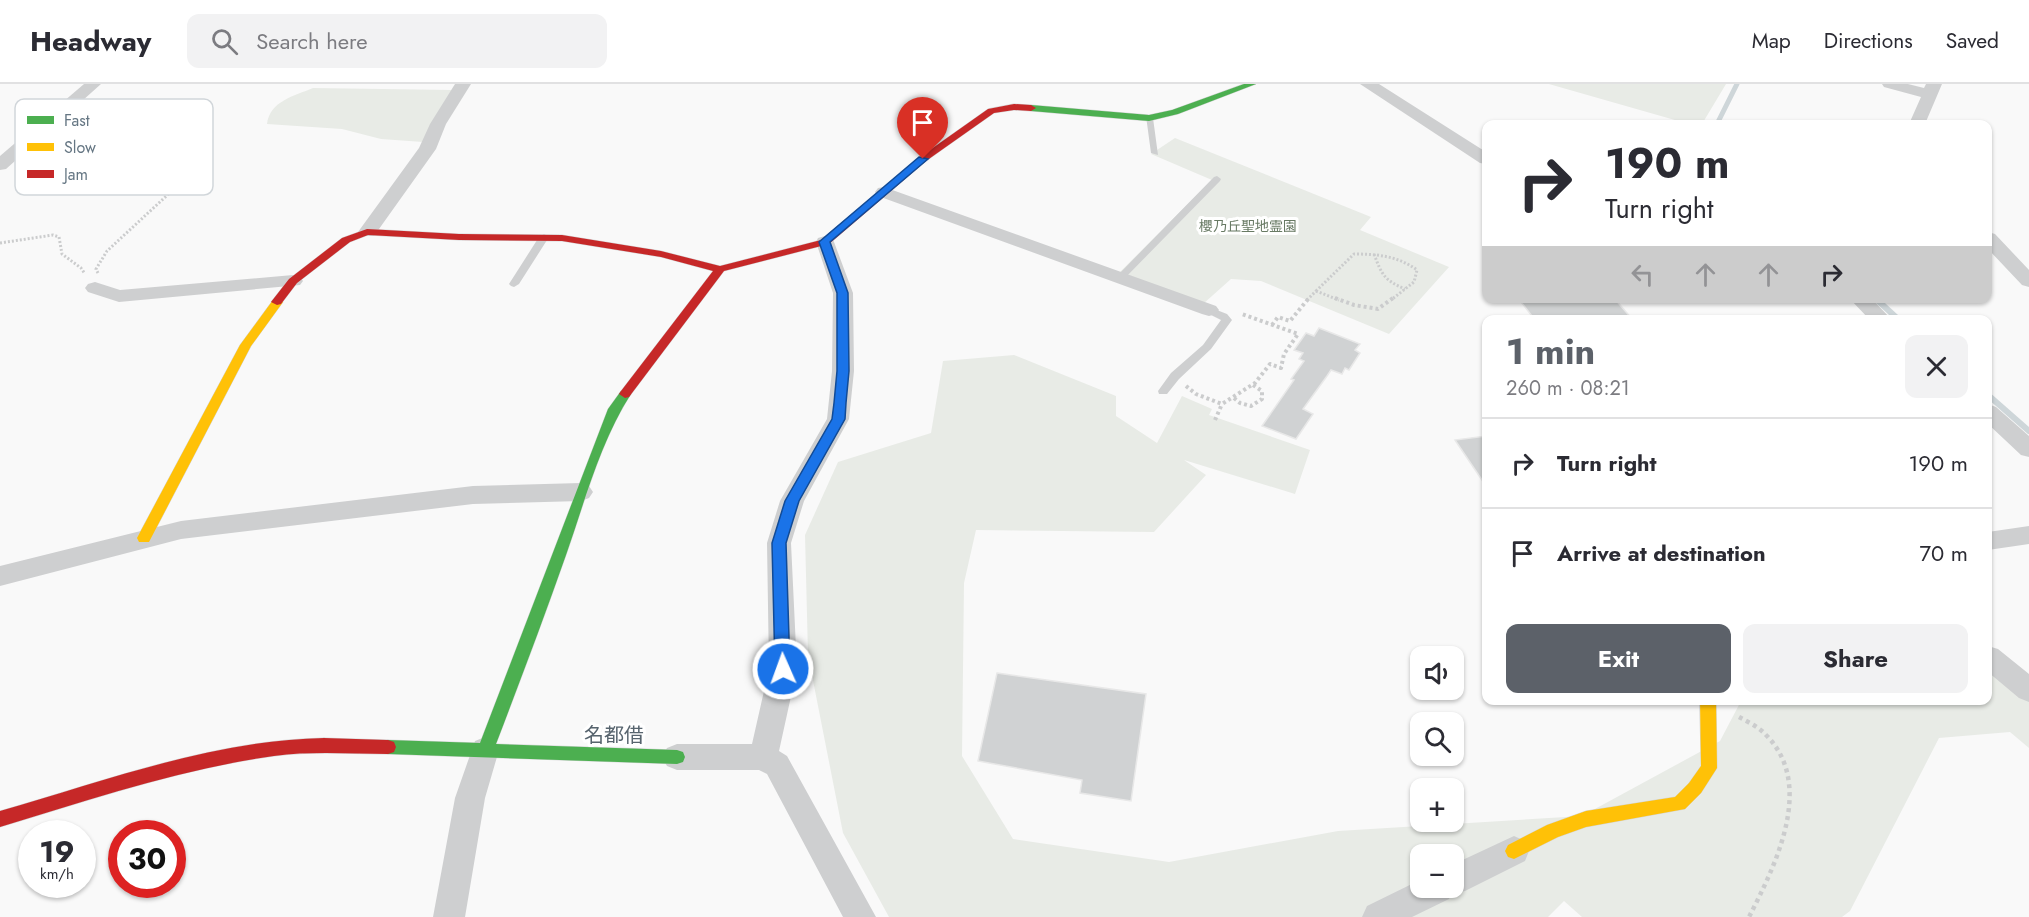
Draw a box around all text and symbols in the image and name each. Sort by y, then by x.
search box [187,14,607,68]
text: Headway [30,21,151,62]
icon: search [208,25,241,58]
text: Search here [256,25,368,57]
text: Map [1752,26,1791,56]
text: Directions [1824,26,1913,56]
text: Saved [1946,26,1999,56]
pin [897,97,948,159]
legend [15,99,213,195]
icon: arrive [906,106,939,139]
text: Fast [64,109,90,132]
text: 190 m [1605,133,1729,194]
text: Slow [64,136,96,159]
icon: right [1506,144,1584,222]
text: Jam [62,163,88,186]
text: Turn right [1605,189,1713,228]
park label: 櫻乃丘聖地霊園 [1199,216,1297,236]
icon: left [1626,258,1659,291]
icon: ahead [1689,258,1722,291]
icon: ahead [1752,258,1785,291]
icon: right [1815,258,1848,291]
text: 1 min [1506,325,1595,377]
button: close [1905,335,1968,398]
text: 260 m · 08:21 [1506,374,1630,403]
icon: right [1506,447,1539,480]
text: Turn right [1557,447,1657,479]
text: 190 m [1908,447,1968,479]
icon: arrive [1506,537,1539,570]
text: Arrive at destination [1557,537,1766,569]
text: 70 m [1919,537,1968,569]
button: Exit [1506,624,1731,693]
button: Share [1743,624,1968,693]
position arrow [751,637,815,701]
map controls [1410,646,1464,898]
button: sound [1410,646,1464,700]
button: search [1410,712,1464,766]
district label: 名都借 [584,721,644,750]
button: + [1410,778,1464,832]
speed limit sign: 30 [108,820,186,898]
text: 19 [39,830,75,873]
button: − [1410,844,1464,898]
text: km/h [40,863,74,885]

